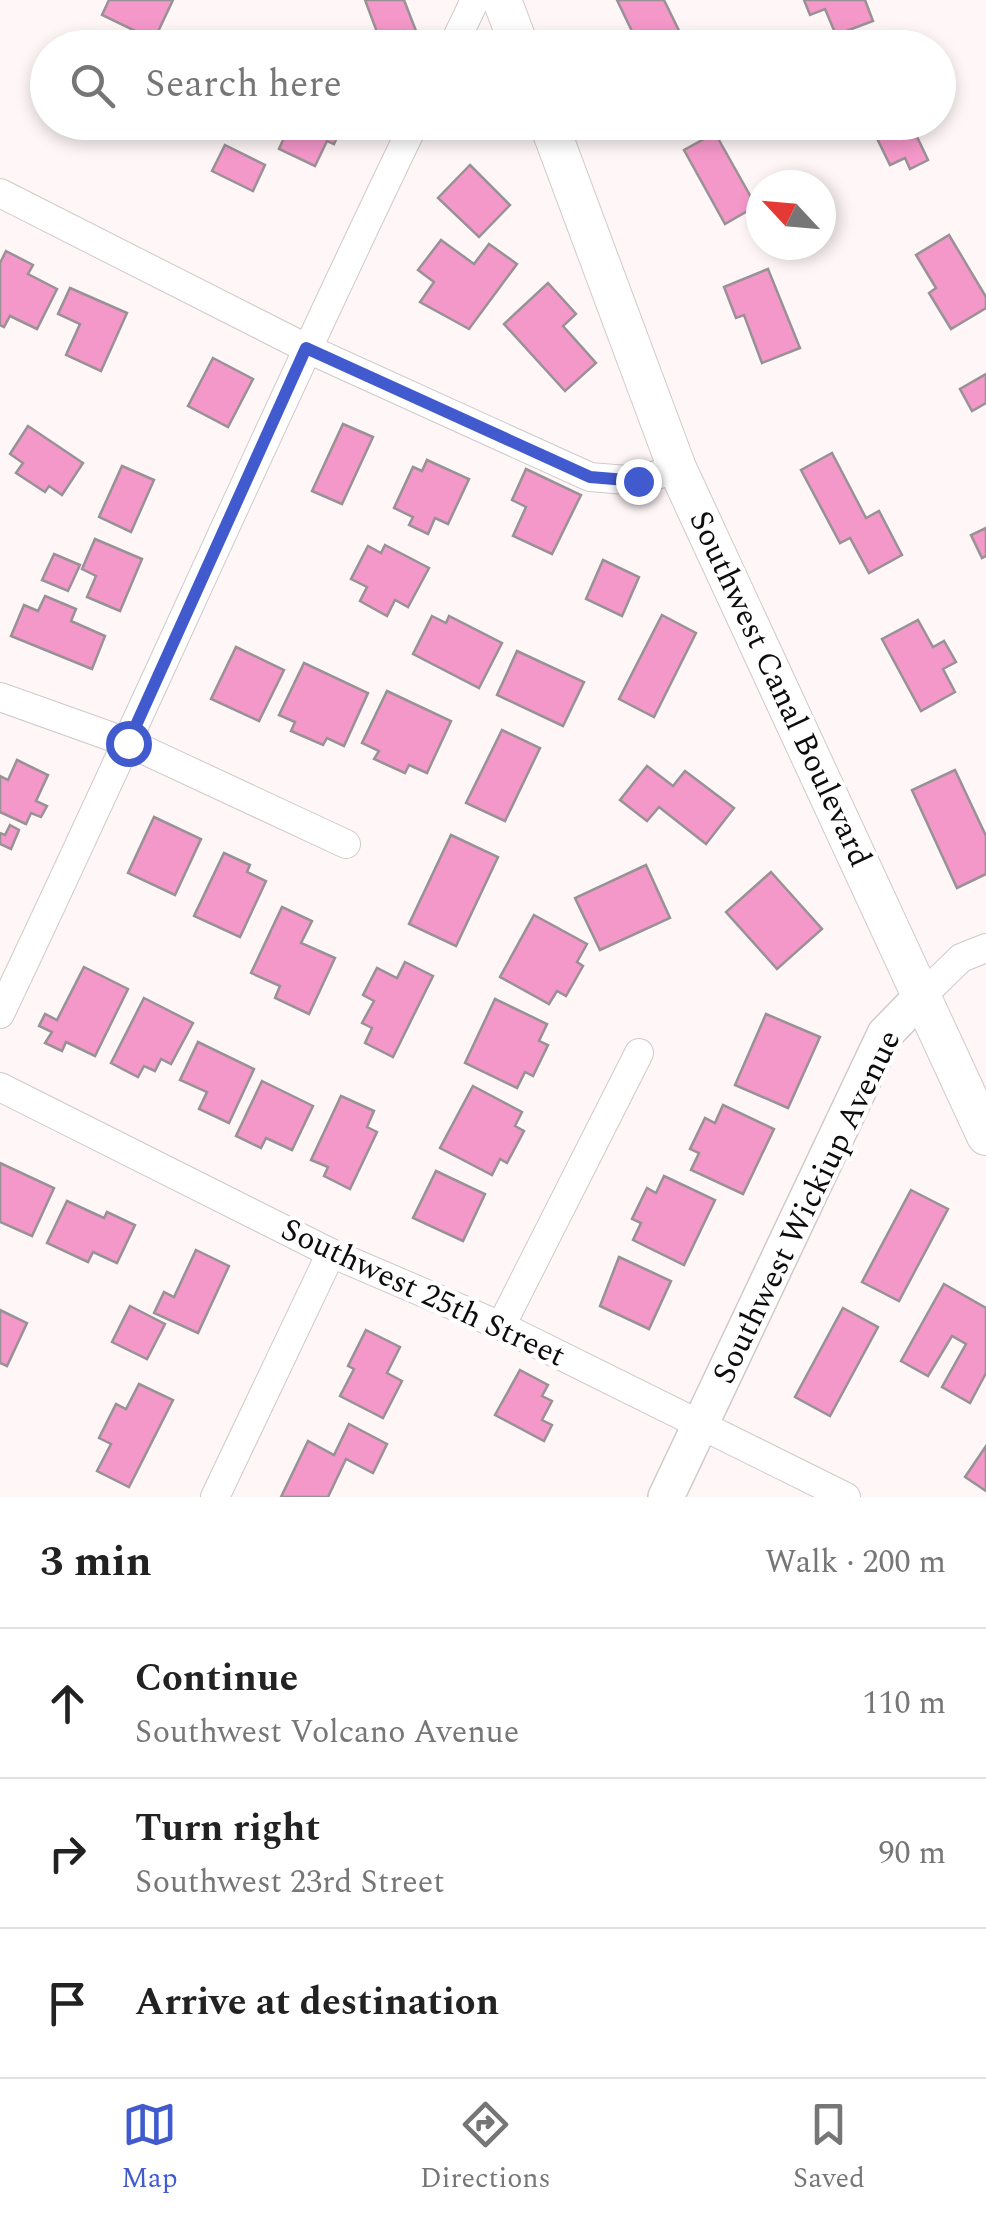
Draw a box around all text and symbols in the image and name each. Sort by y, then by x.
search box [30,30,956,140]
text: Search here [145,56,342,114]
icon: search [65,58,120,113]
north arrow [746,170,836,260]
route end [616,459,662,505]
street label: Southwest Canal Boulevard [676,503,884,875]
route start [106,721,152,767]
street label: Southwest Wickiup Avenue [700,1022,914,1392]
street label: Southwest 25th Street [273,1206,573,1380]
text: 3 min [40,1531,152,1594]
text: Walk · 200 m [765,1538,946,1587]
text: Continue [135,1650,298,1708]
icon: ahead [40,1676,95,1731]
text: 110 m [862,1679,946,1728]
text: Southwest Volcano Avenue [135,1708,519,1757]
text: Turn right [135,1800,320,1858]
icon: right [40,1826,95,1881]
text: 90 m [878,1829,946,1878]
text: Southwest 23rd Street [135,1858,444,1907]
text: Arrive at destination [135,1974,499,2032]
icon: arrive [40,1976,95,2031]
tab: Map [121,2097,178,2200]
tab: Directions [420,2097,551,2200]
tab: Saved [793,2097,865,2200]

